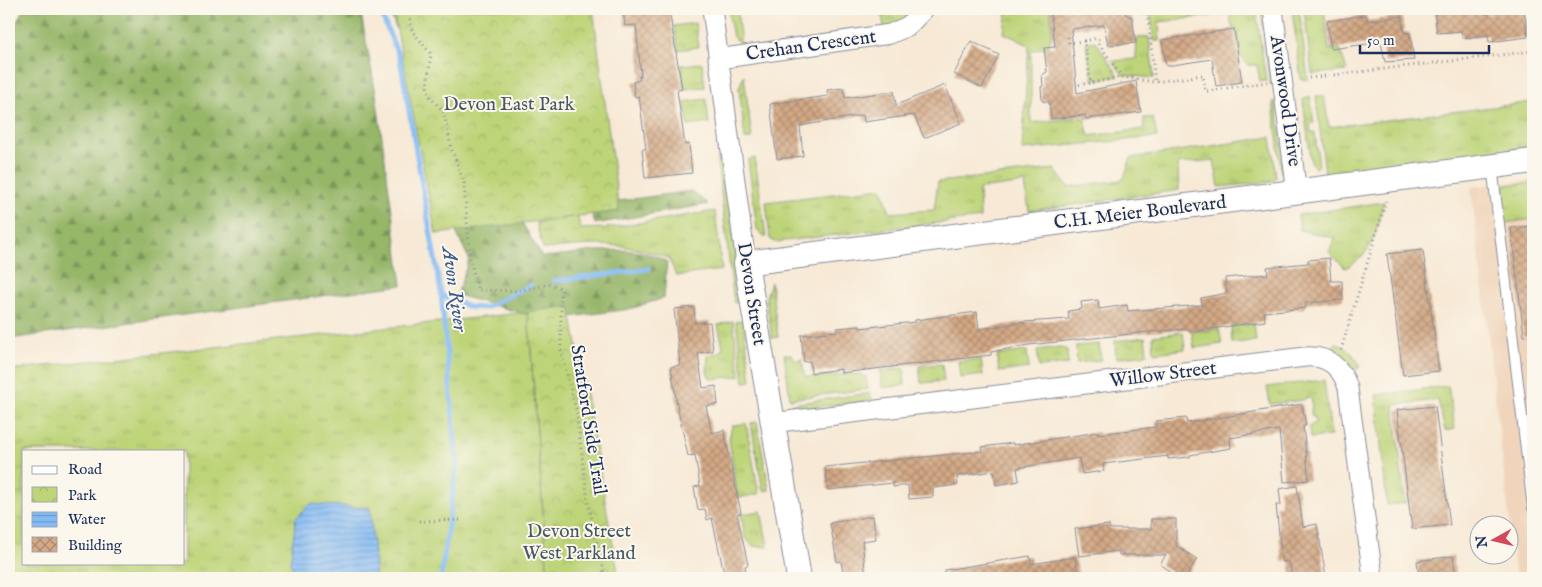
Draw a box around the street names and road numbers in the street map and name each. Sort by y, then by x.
street label: Crehan Crescent [744,25,878,67]
street label: Avonwood Drive [1264,33,1306,168]
street label: C.H. Meier Boulevard [1052,190,1228,235]
street label: Devon Street [731,241,771,348]
street label: Stratford Side Trail [564,343,612,498]
street label: Willow Street [1108,356,1218,393]

